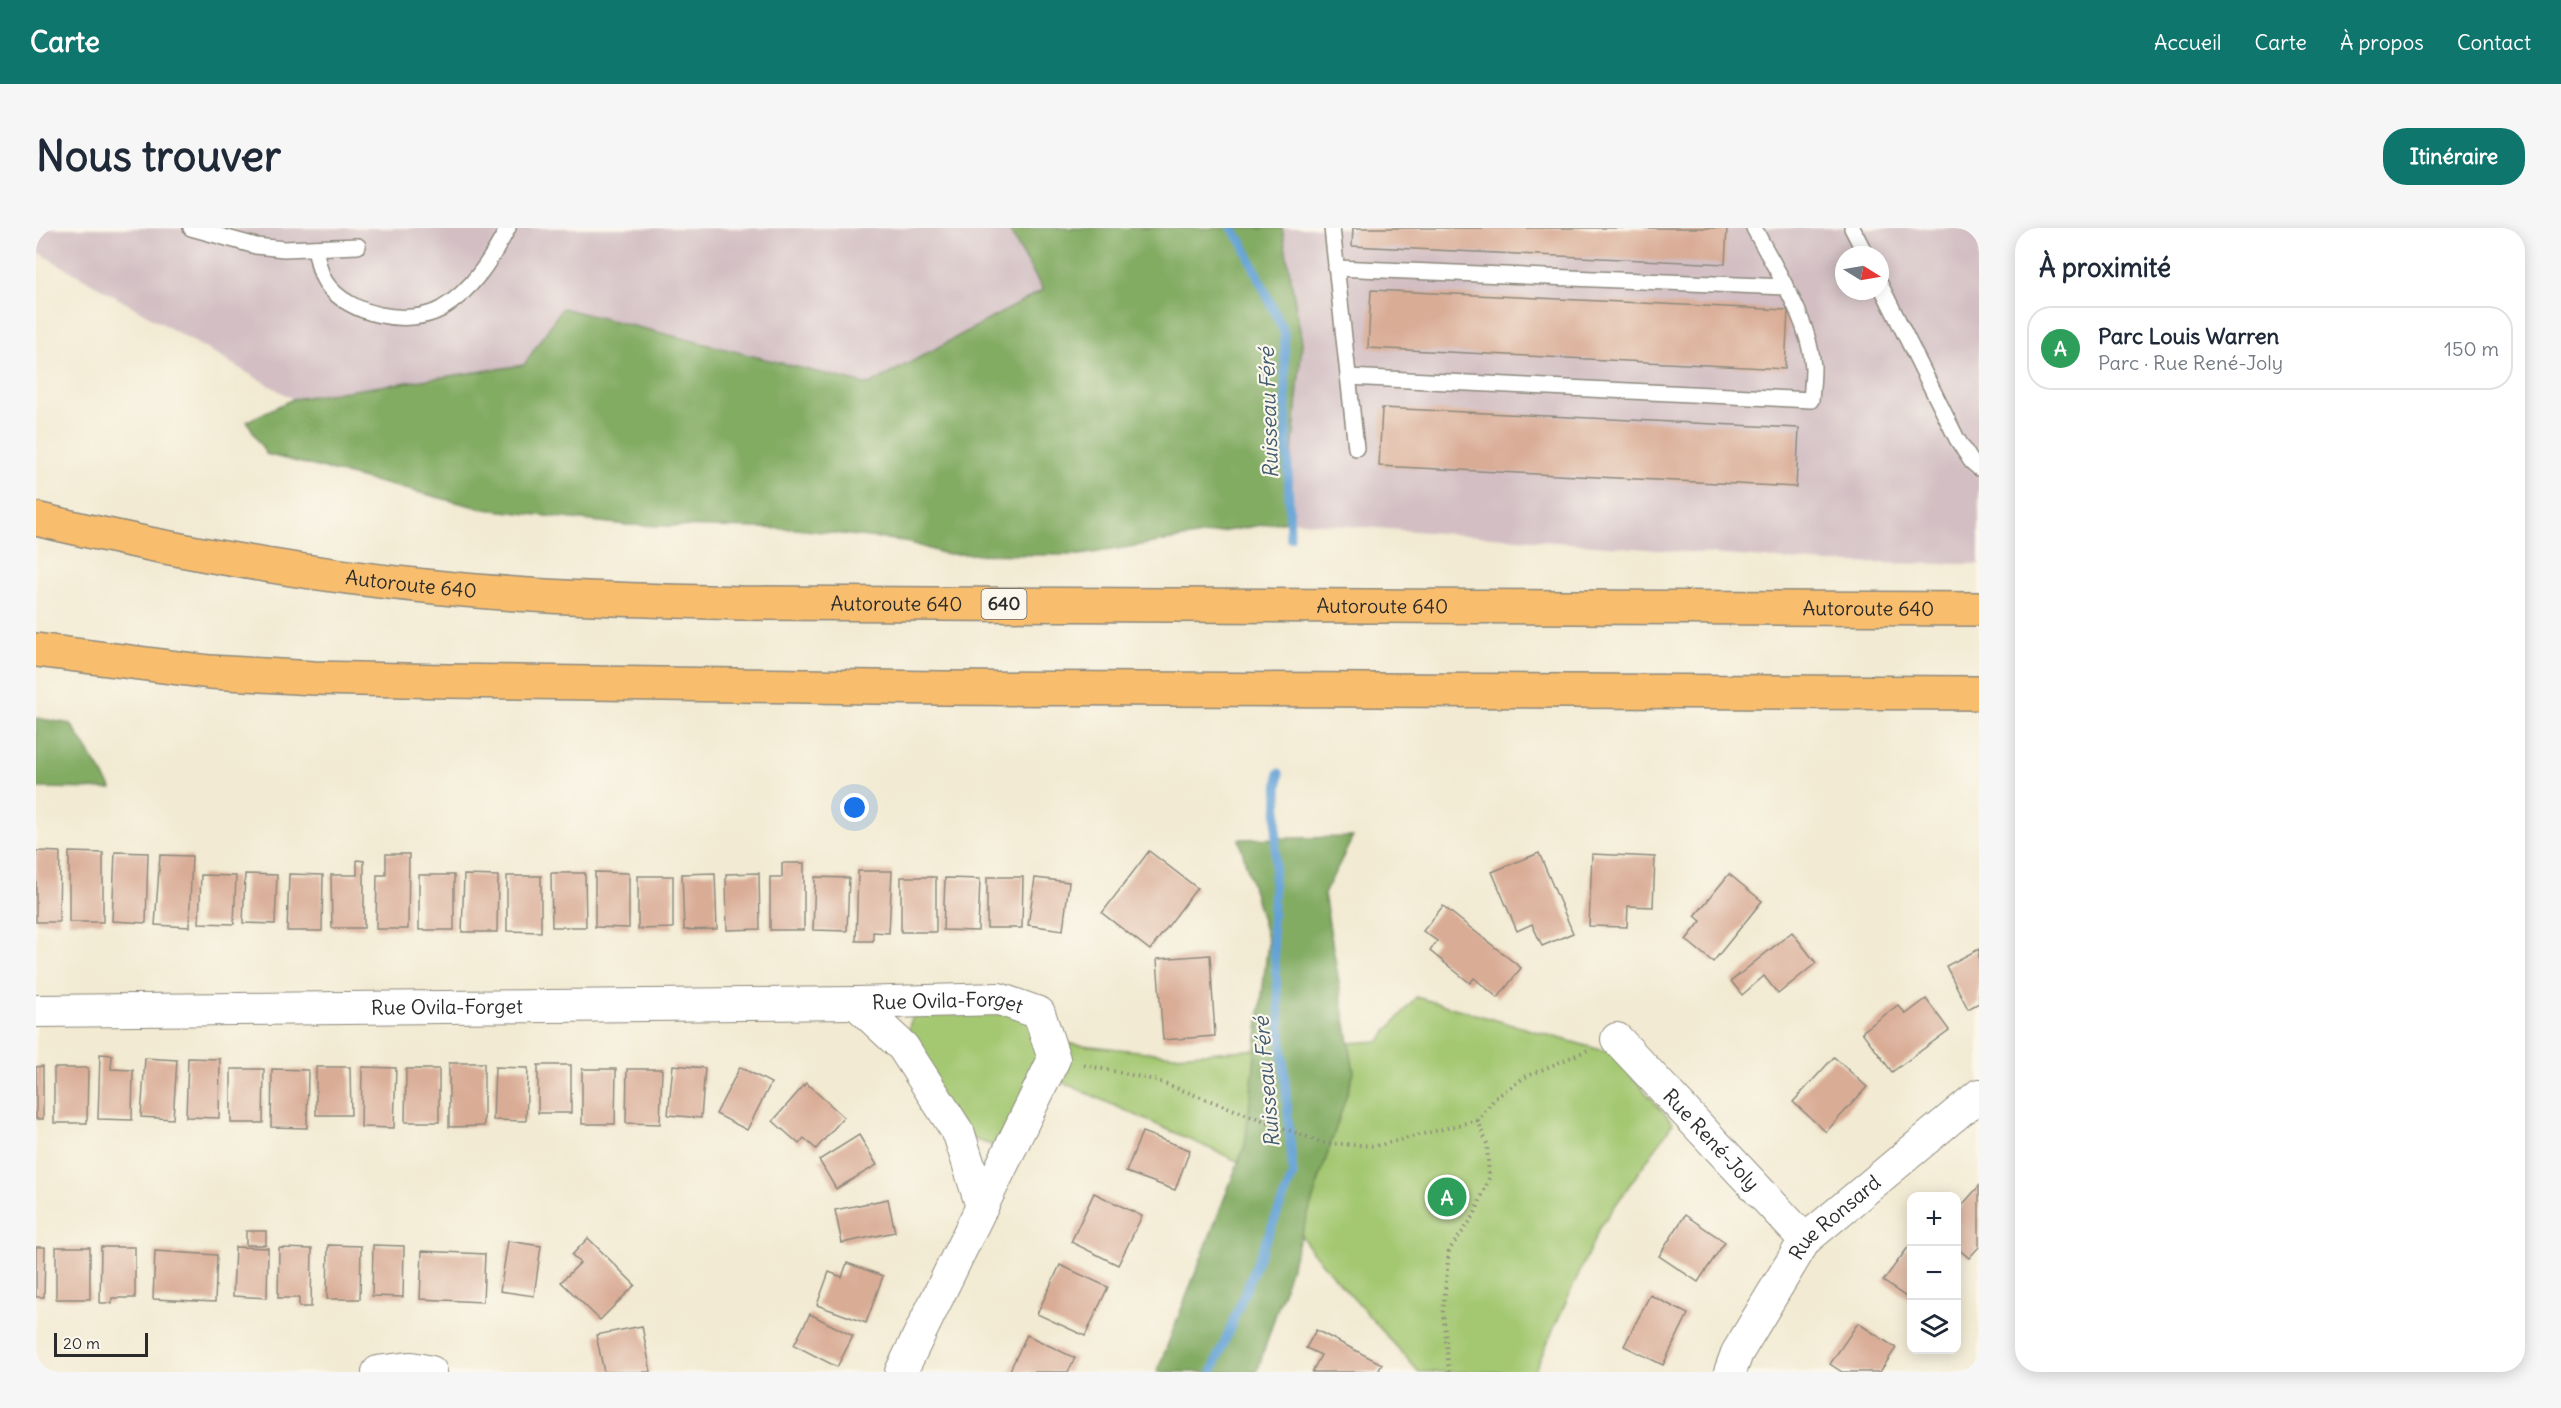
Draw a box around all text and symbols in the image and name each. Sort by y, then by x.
text: Carte [30,24,100,60]
text: Accueil [2154,29,2222,56]
text: Carte [2255,29,2307,56]
text: À propos [2340,29,2424,56]
text: Contact [2457,29,2531,56]
button: Itinéraire [2383,128,2525,185]
text: Nous trouver [36,130,281,182]
north arrow [1835,246,1889,300]
text: À proximité [2039,251,2171,284]
text: Parc Louis Warren [2098,322,2279,350]
text: A [2054,336,2067,361]
text: 150 m [2444,336,2499,361]
water label: Ruisseau Féré [1253,345,1284,479]
text: Parc · Rue René-Joly [2098,350,2283,375]
street label: Autoroute 640 [344,564,478,603]
road number: 640 [982,589,1026,619]
street label: Autoroute 640 [830,590,962,616]
street label: Autoroute 640 [1316,593,1448,618]
street label: Autoroute 640 [1802,595,1934,621]
your location [840,793,869,822]
street label: Rue Ovila-Forget [872,985,1027,1019]
street label: Rue Ovila-Forget [371,993,523,1020]
water label: Ruisseau Féré [1247,1014,1286,1149]
street label: Rue René-Joly [1658,1083,1765,1195]
street label: Rue Ronsard [1783,1169,1886,1264]
pin: A [1428,1174,1466,1220]
map controls [1907,1192,1961,1354]
button: + [1907,1192,1961,1246]
button: − [1907,1246,1961,1300]
button: layers [1907,1300,1961,1354]
scale bar [54,1330,148,1358]
text: 20 m [63,1333,100,1353]

